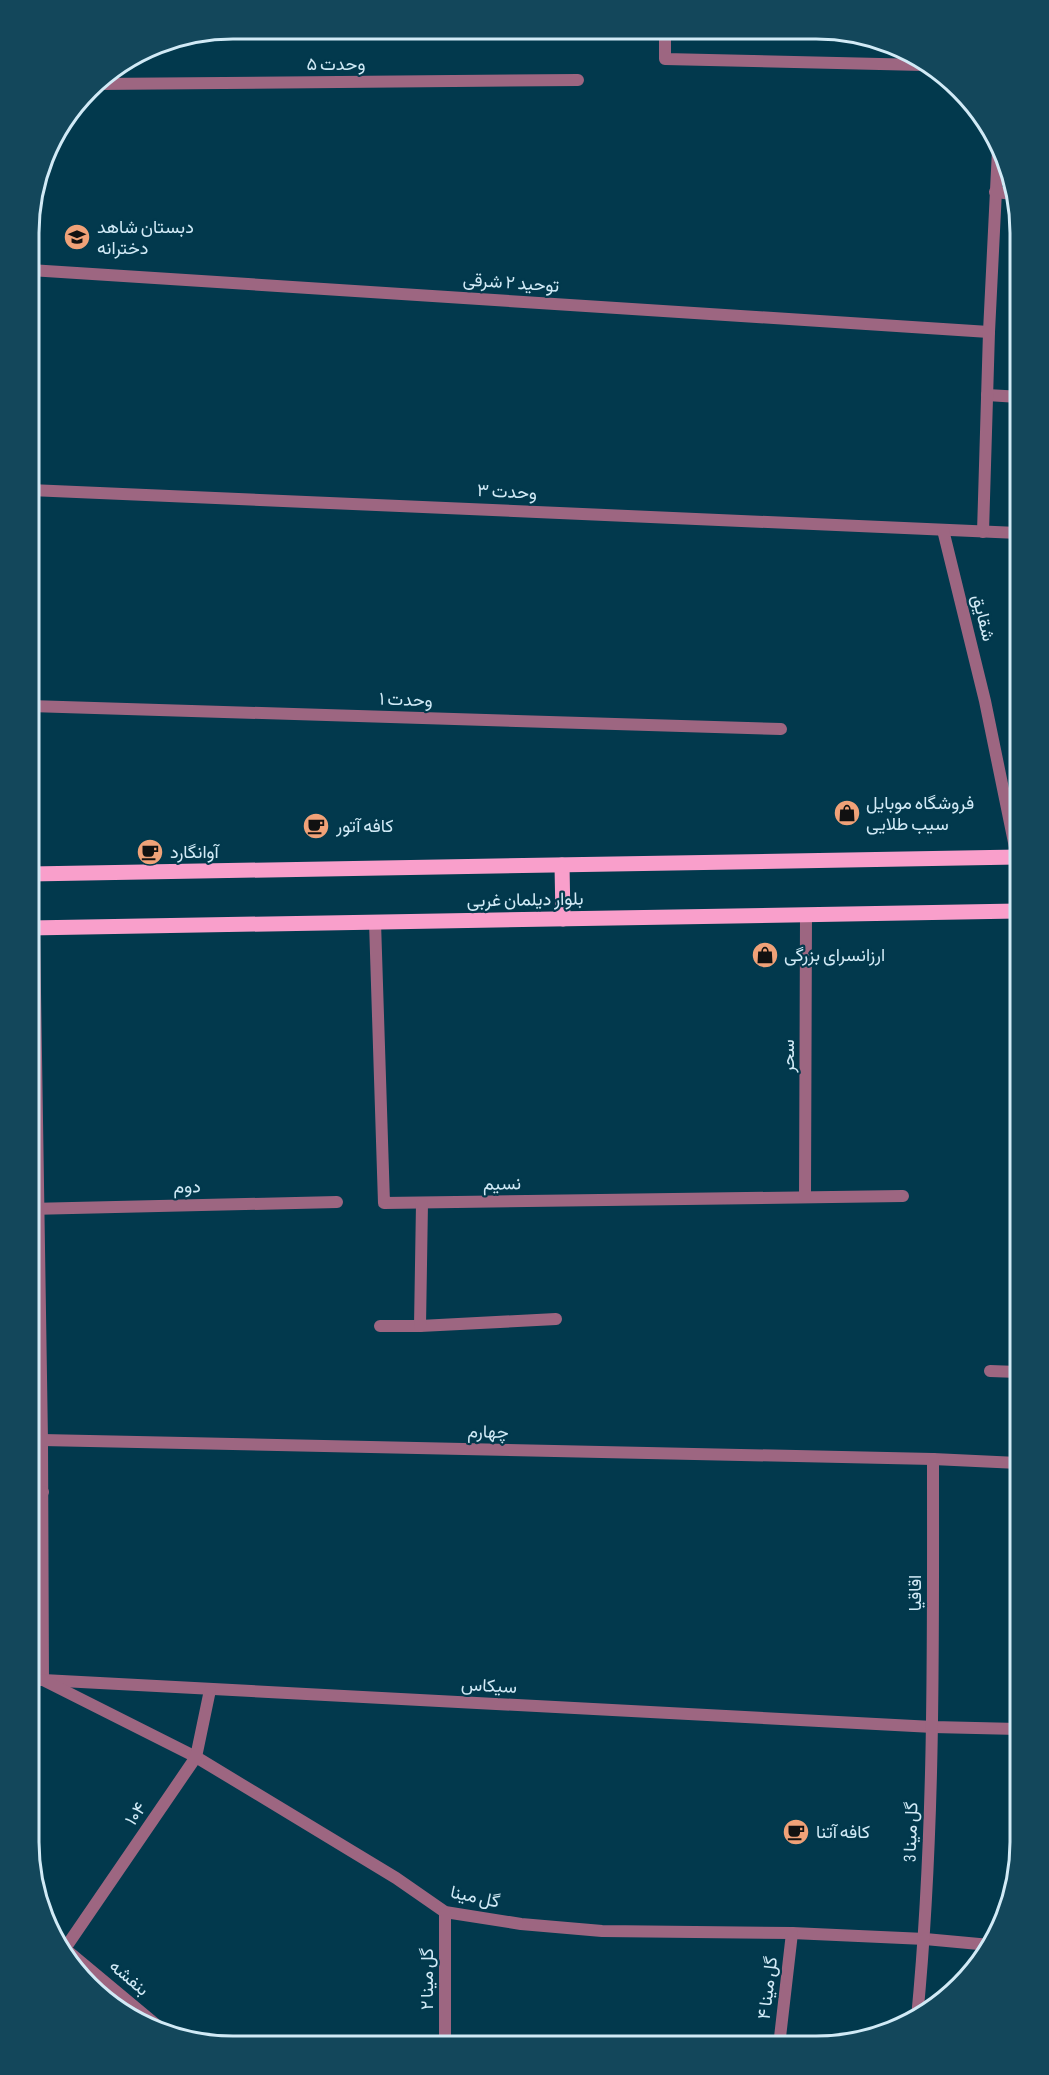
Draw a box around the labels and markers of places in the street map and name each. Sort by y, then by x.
place label: دبستان شاهد دخترانه [97,217,194,259]
school or university icon: دبستان شاهد دخترانه [62,222,92,252]
place label: فروشگاه موبایل سیب طلایی [866,793,974,835]
shop icon: فروشگاه موبایل سیب طلایی [832,798,862,828]
cafe icon: کافه آتور [301,811,331,841]
place label: کافه آتور [335,816,394,837]
cafe icon: آوانگارد [135,837,165,867]
place label: آوانگارد [170,842,221,863]
shop icon: ارزانسرای بزرگی [750,940,780,970]
place label: ارزانسرای بزرگی [784,945,885,966]
cafe icon: کافه آتنا [781,1817,811,1847]
place label: کافه آتنا [816,1822,870,1843]

